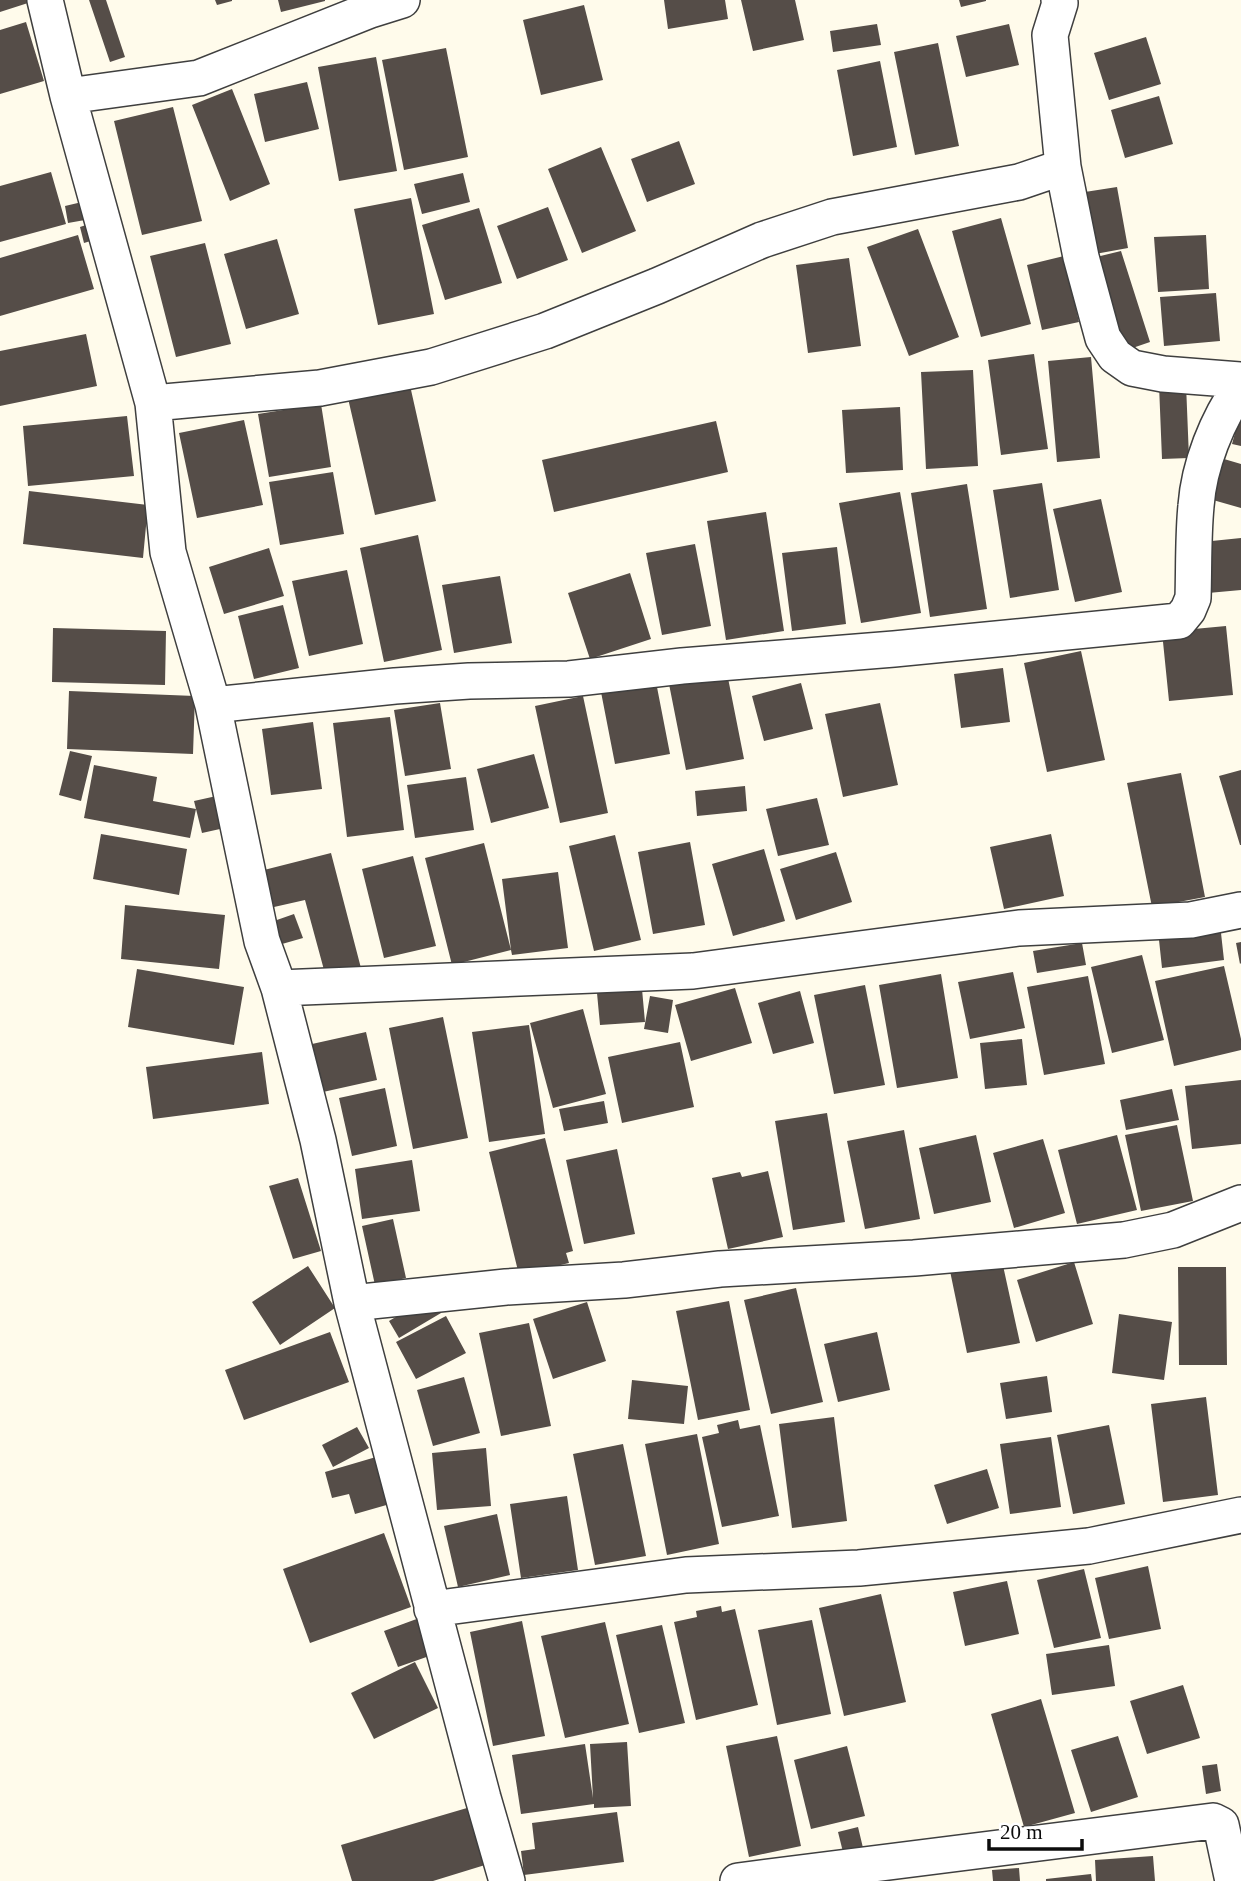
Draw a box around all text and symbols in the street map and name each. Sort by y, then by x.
scale bar [989,1808,1082,1852]
text: 20 m [1000,1820,1043,1844]

